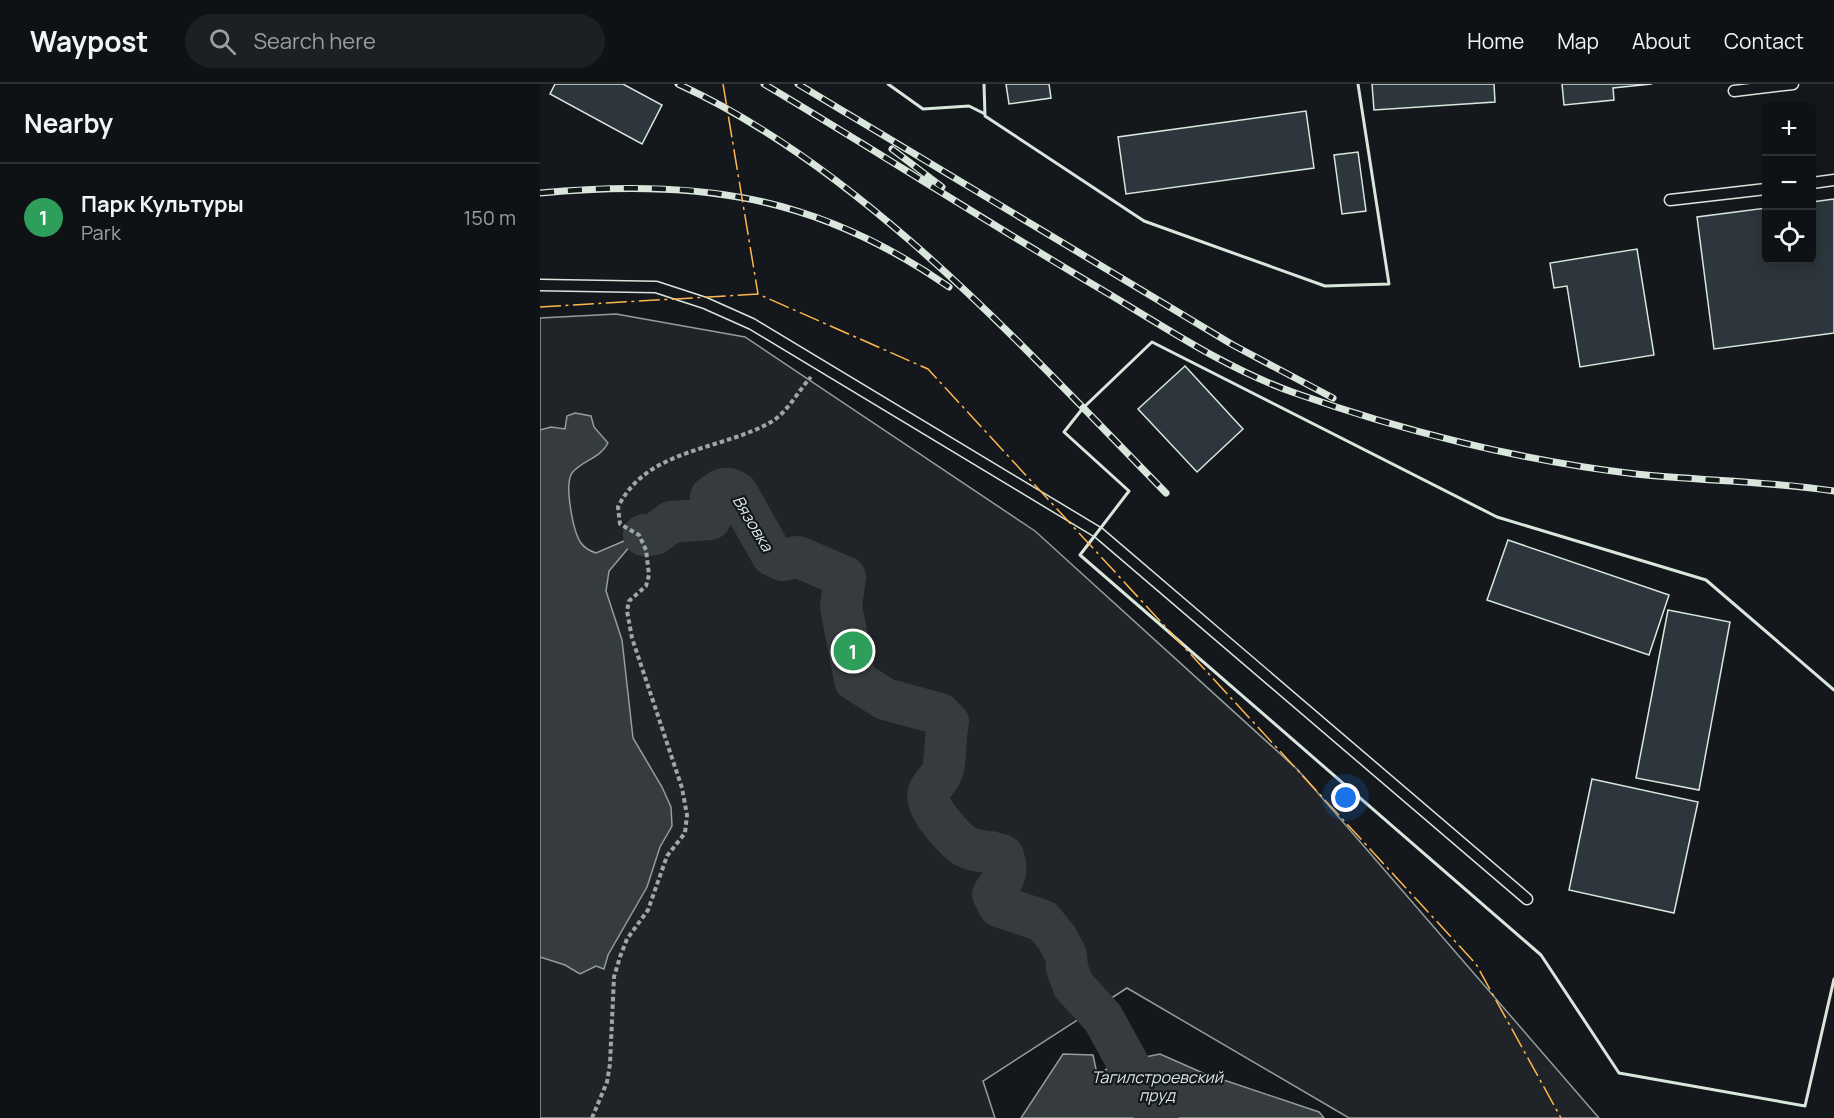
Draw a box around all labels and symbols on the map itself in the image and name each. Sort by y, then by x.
water label: Вязовка [728,491,779,556]
pin: 1 [834,628,872,674]
your location [1331,783,1360,812]
water label: Тагилстроевский пруд [1091,1066,1225,1106]

